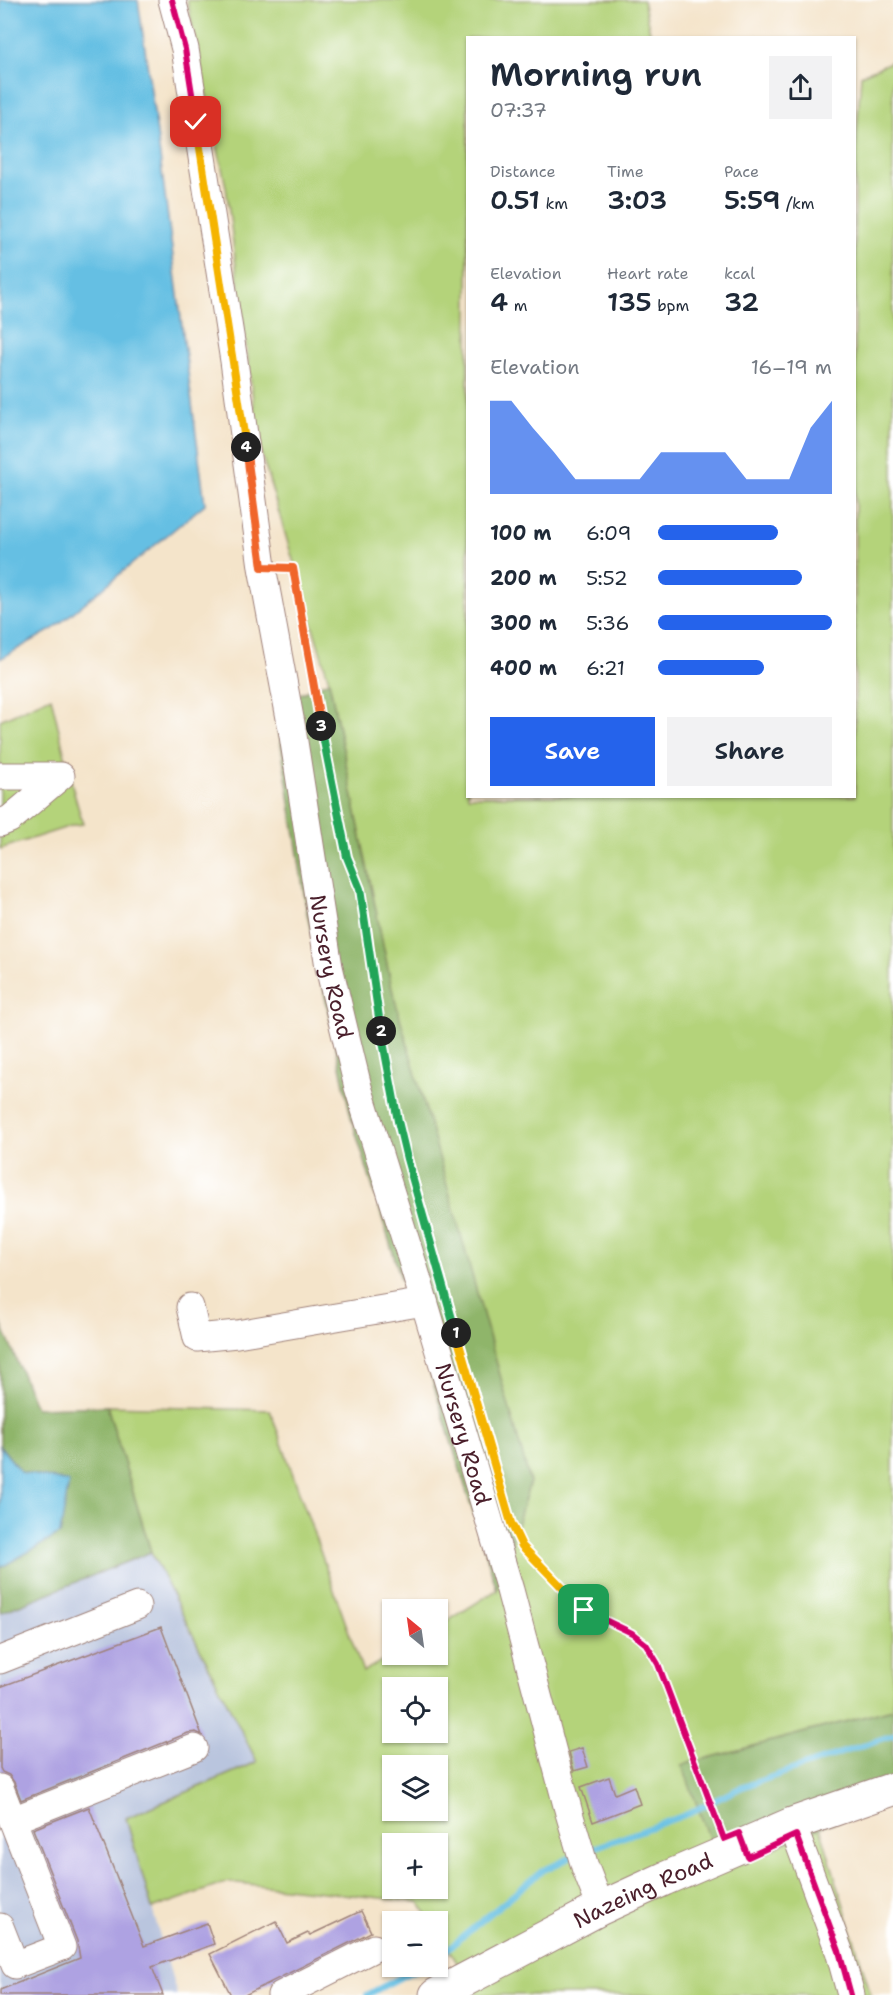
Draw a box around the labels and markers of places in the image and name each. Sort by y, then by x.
pin [170,96,221,147]
pin: 4 [231,432,261,462]
pin: 3 [306,711,336,741]
pin: 2 [366,1016,396,1046]
pin: 1 [441,1318,471,1348]
pin [558,1584,609,1635]

